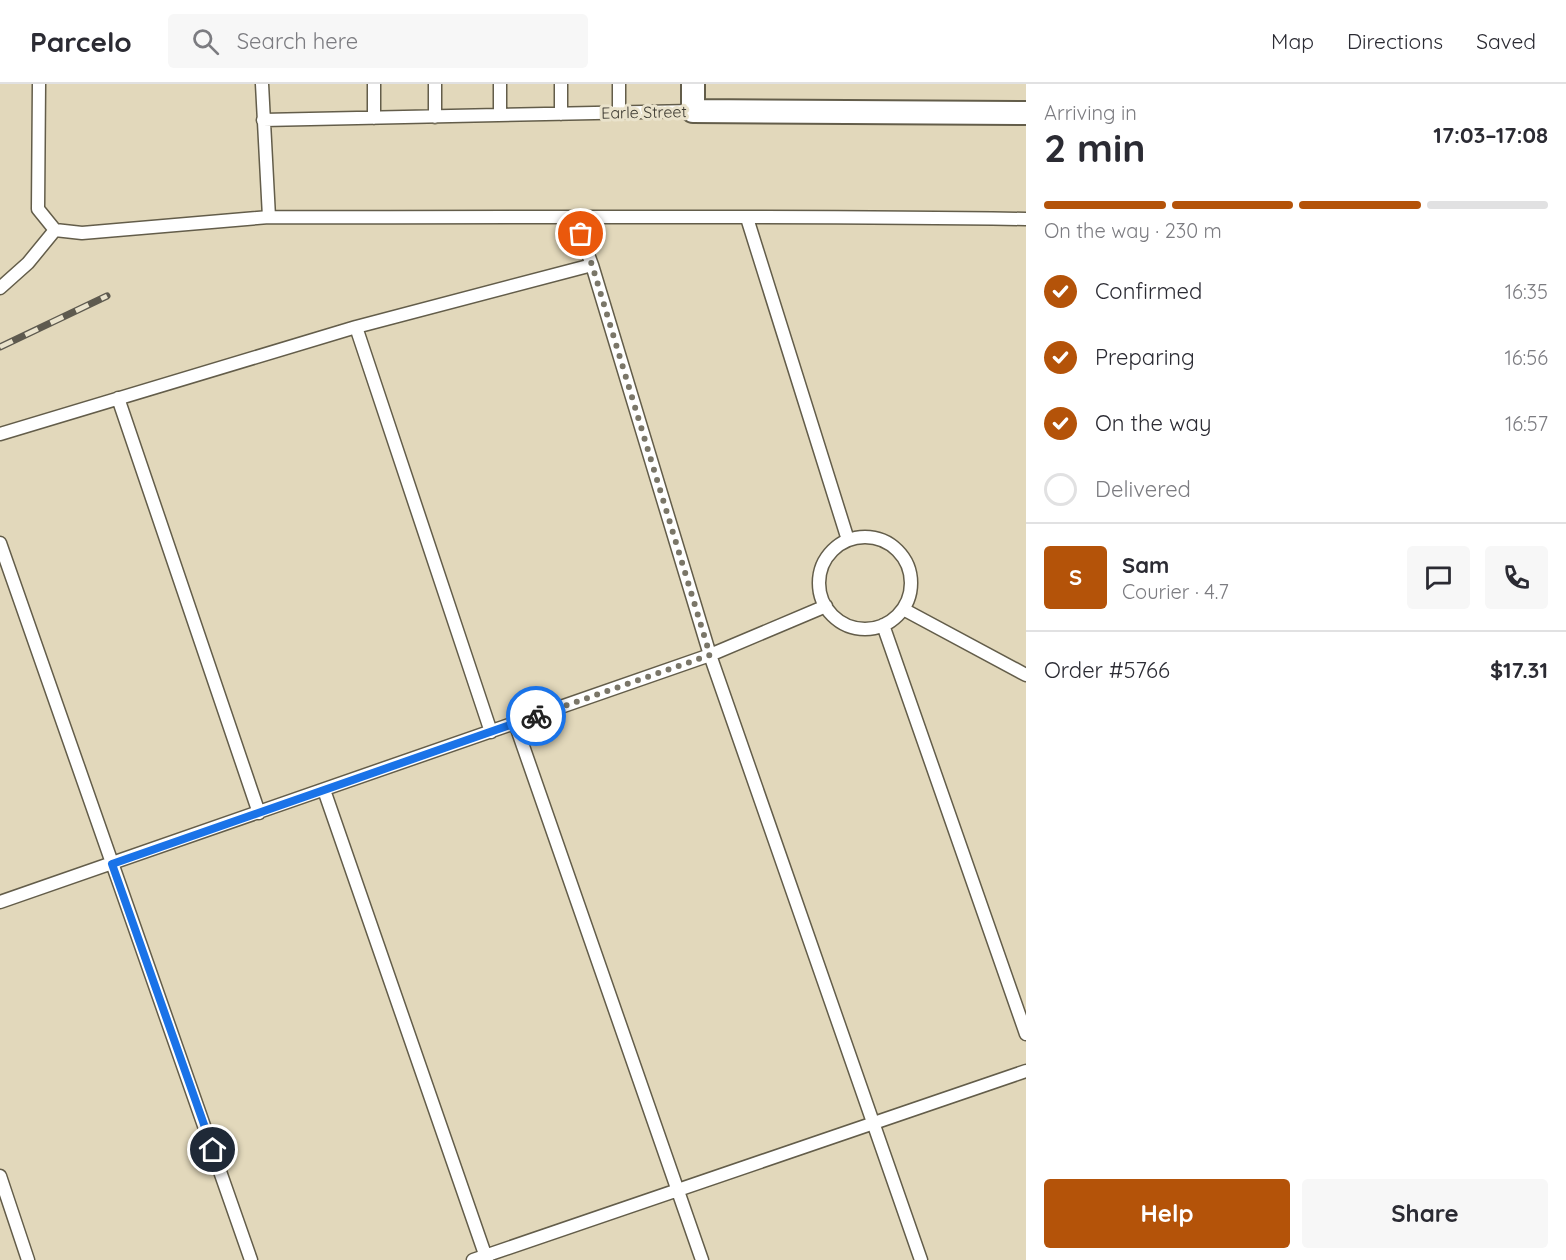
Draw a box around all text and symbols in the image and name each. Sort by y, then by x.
search box [168,14,588,68]
text: Parcelo [30,24,132,59]
icon: search [189,25,222,58]
text: Search here [237,27,358,55]
text: Map [1271,28,1314,54]
text: Directions [1347,28,1443,54]
text: Saved [1476,28,1536,54]
text: Arriving in [1044,100,1137,125]
street label: Earle Street [601,101,687,123]
text: 17:03–17:08 [1433,121,1548,149]
text: 2 min [1044,123,1146,172]
pin [555,208,606,259]
icon: bag [564,217,597,250]
text: On the way · 230 m [1044,218,1222,243]
icon: check [1044,275,1077,308]
text: Confirmed [1095,277,1202,305]
text: 16:35 [1505,279,1548,304]
icon: check [1044,341,1077,374]
text: Preparing [1095,343,1195,371]
text: 16:56 [1504,345,1548,370]
icon: check [1044,407,1077,440]
text: On the way [1095,409,1211,437]
text: 16:57 [1505,411,1548,436]
text: Delivered [1095,475,1191,503]
button: chat [1407,546,1470,609]
button: phone [1485,546,1548,609]
text: Sam [1122,551,1169,579]
text: S [1069,563,1082,591]
text: Courier · 4.7 [1122,579,1229,604]
text: Order #5766 [1044,656,1170,684]
text: $17.31 [1490,656,1548,684]
courier [506,686,566,746]
icon: bike [520,700,553,733]
pin [187,1124,238,1175]
icon: home [196,1133,229,1166]
button: Help [1044,1179,1290,1248]
button: Share [1302,1179,1548,1248]

